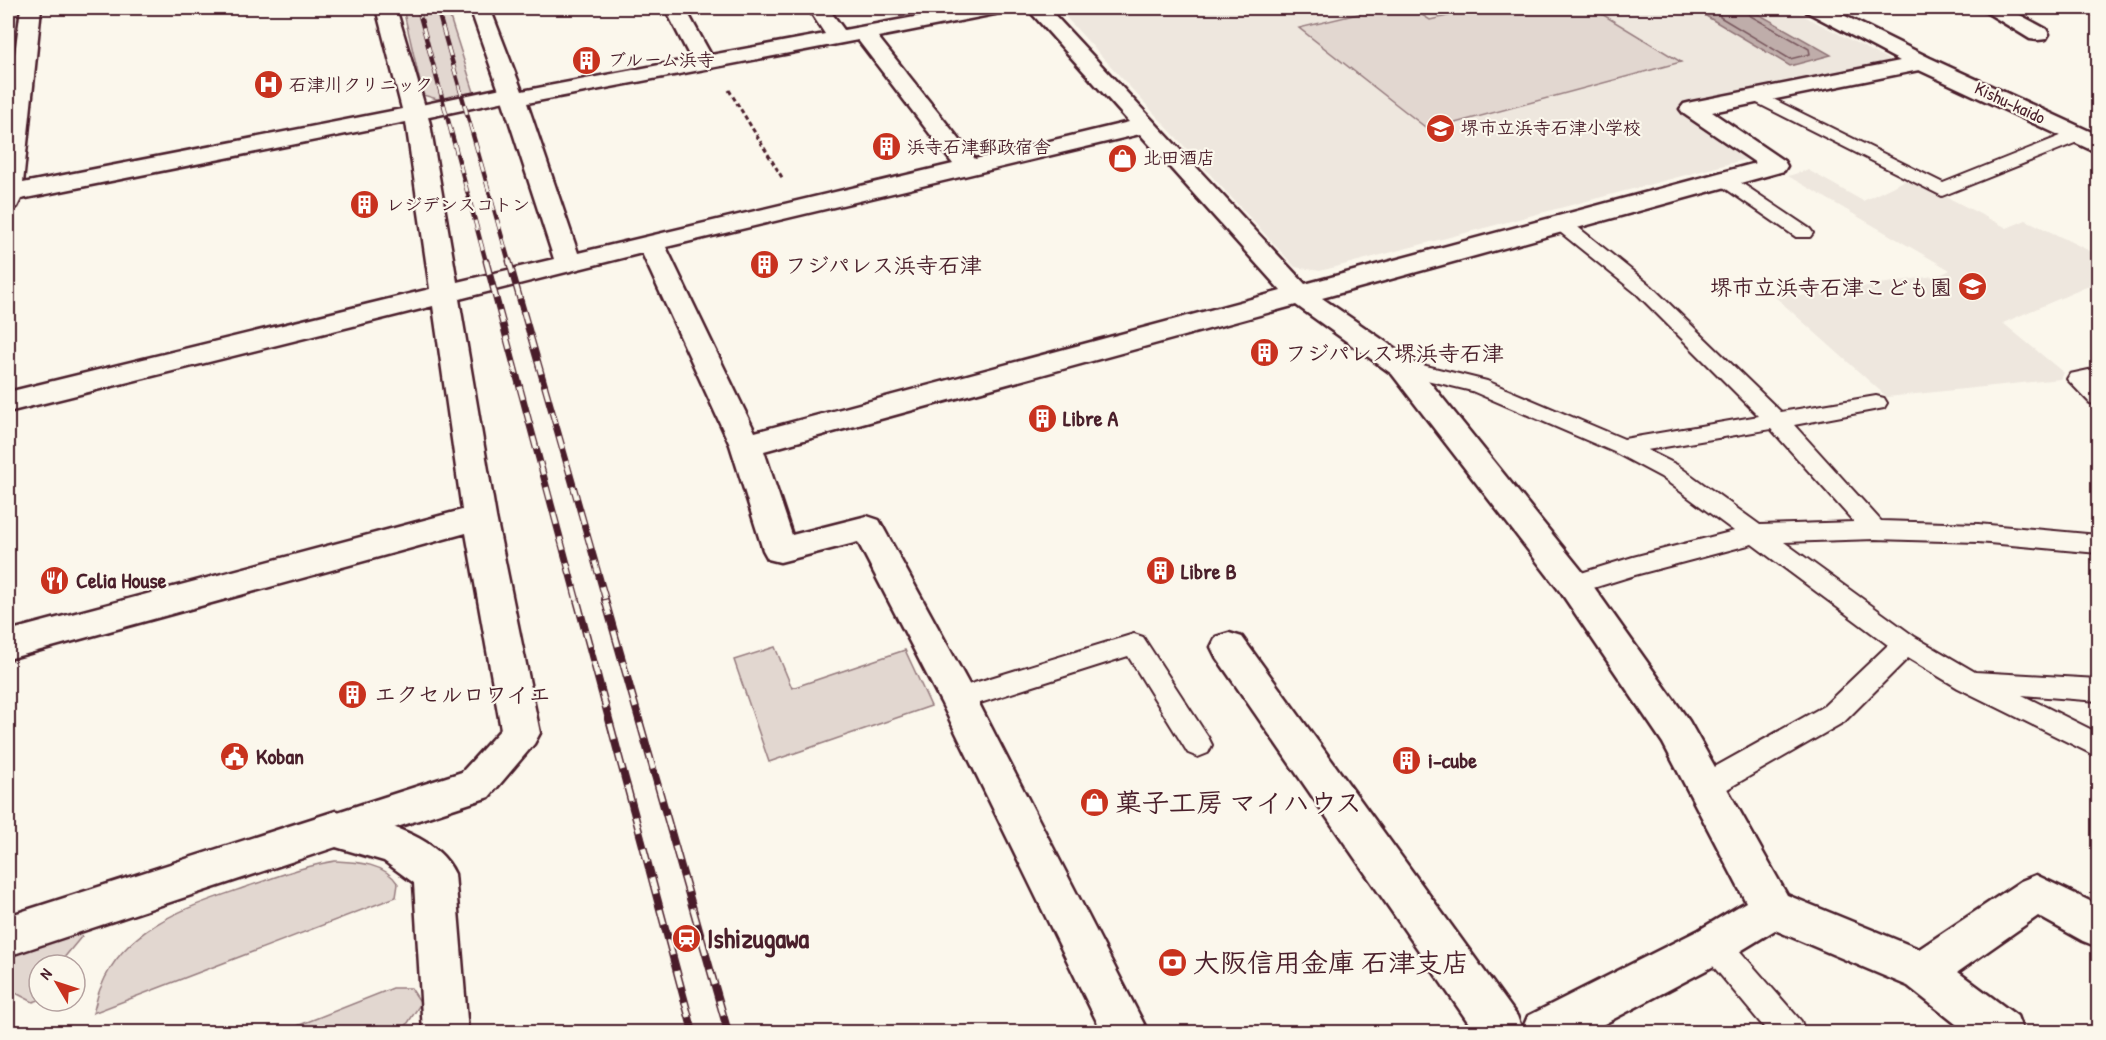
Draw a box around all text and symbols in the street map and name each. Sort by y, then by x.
building icon: ブルーム浜寺 [571,44,603,76]
place label: ブルーム浜寺 [608,47,715,72]
hospital icon: 石津川クリニック [252,69,284,101]
place label: 石津川クリニック [289,72,433,97]
street label: Kishu-kaido [1971,75,2050,130]
school or university icon: 堺市立浜寺石津小学校 [1424,112,1456,144]
place label: 堺市立浜寺石津小学校 [1461,115,1641,140]
building icon: 浜寺石津郵政宿舎 [870,131,902,163]
place label: 浜寺石津郵政宿舎 [907,134,1051,159]
shop icon: 北田酒店 [1106,142,1138,174]
place label: 北田酒店 [1143,145,1215,170]
building icon: レジデンスコトン [349,189,381,221]
place label: レジデンスコトン [386,192,530,217]
building icon: フジパレス浜寺石津 [748,249,780,281]
place label: フジパレス浜寺石津 [785,250,982,280]
school or university icon: 堺市立浜寺石津こども園 [1957,271,1989,303]
place label: 堺市立浜寺石津こども園 [1710,272,1952,302]
building icon: フジパレス堺浜寺石津 [1248,337,1280,369]
place label: フジパレス堺浜寺石津 [1285,338,1504,368]
building icon: Libre A [1026,402,1058,434]
place label: Libre A [1063,403,1118,433]
building icon: Libre B [1144,555,1176,587]
place label: Libre B [1181,556,1237,586]
restaurant icon: Celia House [39,564,71,596]
place label: Celia House [76,565,167,595]
building icon: エクセルロワイエ [337,678,369,710]
place label: エクセルロワイエ [374,679,550,709]
public building icon: Koban [219,740,251,772]
place label: Koban [256,741,304,771]
building icon: i-cube [1391,744,1423,776]
place label: i-cube [1428,745,1477,775]
place label: 菓子工房 マイハウス [1115,784,1362,820]
shop icon: 菓子工房 マイハウス [1078,787,1110,819]
place label: Ishizugawa [707,920,810,958]
station icon: Ishizugawa [670,923,702,955]
place label: 大阪信用金庫 石津支店 [1193,944,1469,980]
bank icon: 大阪信用金庫 石津支店 [1156,947,1188,979]
north arrow [27,953,87,1013]
text: N [34,963,57,984]

